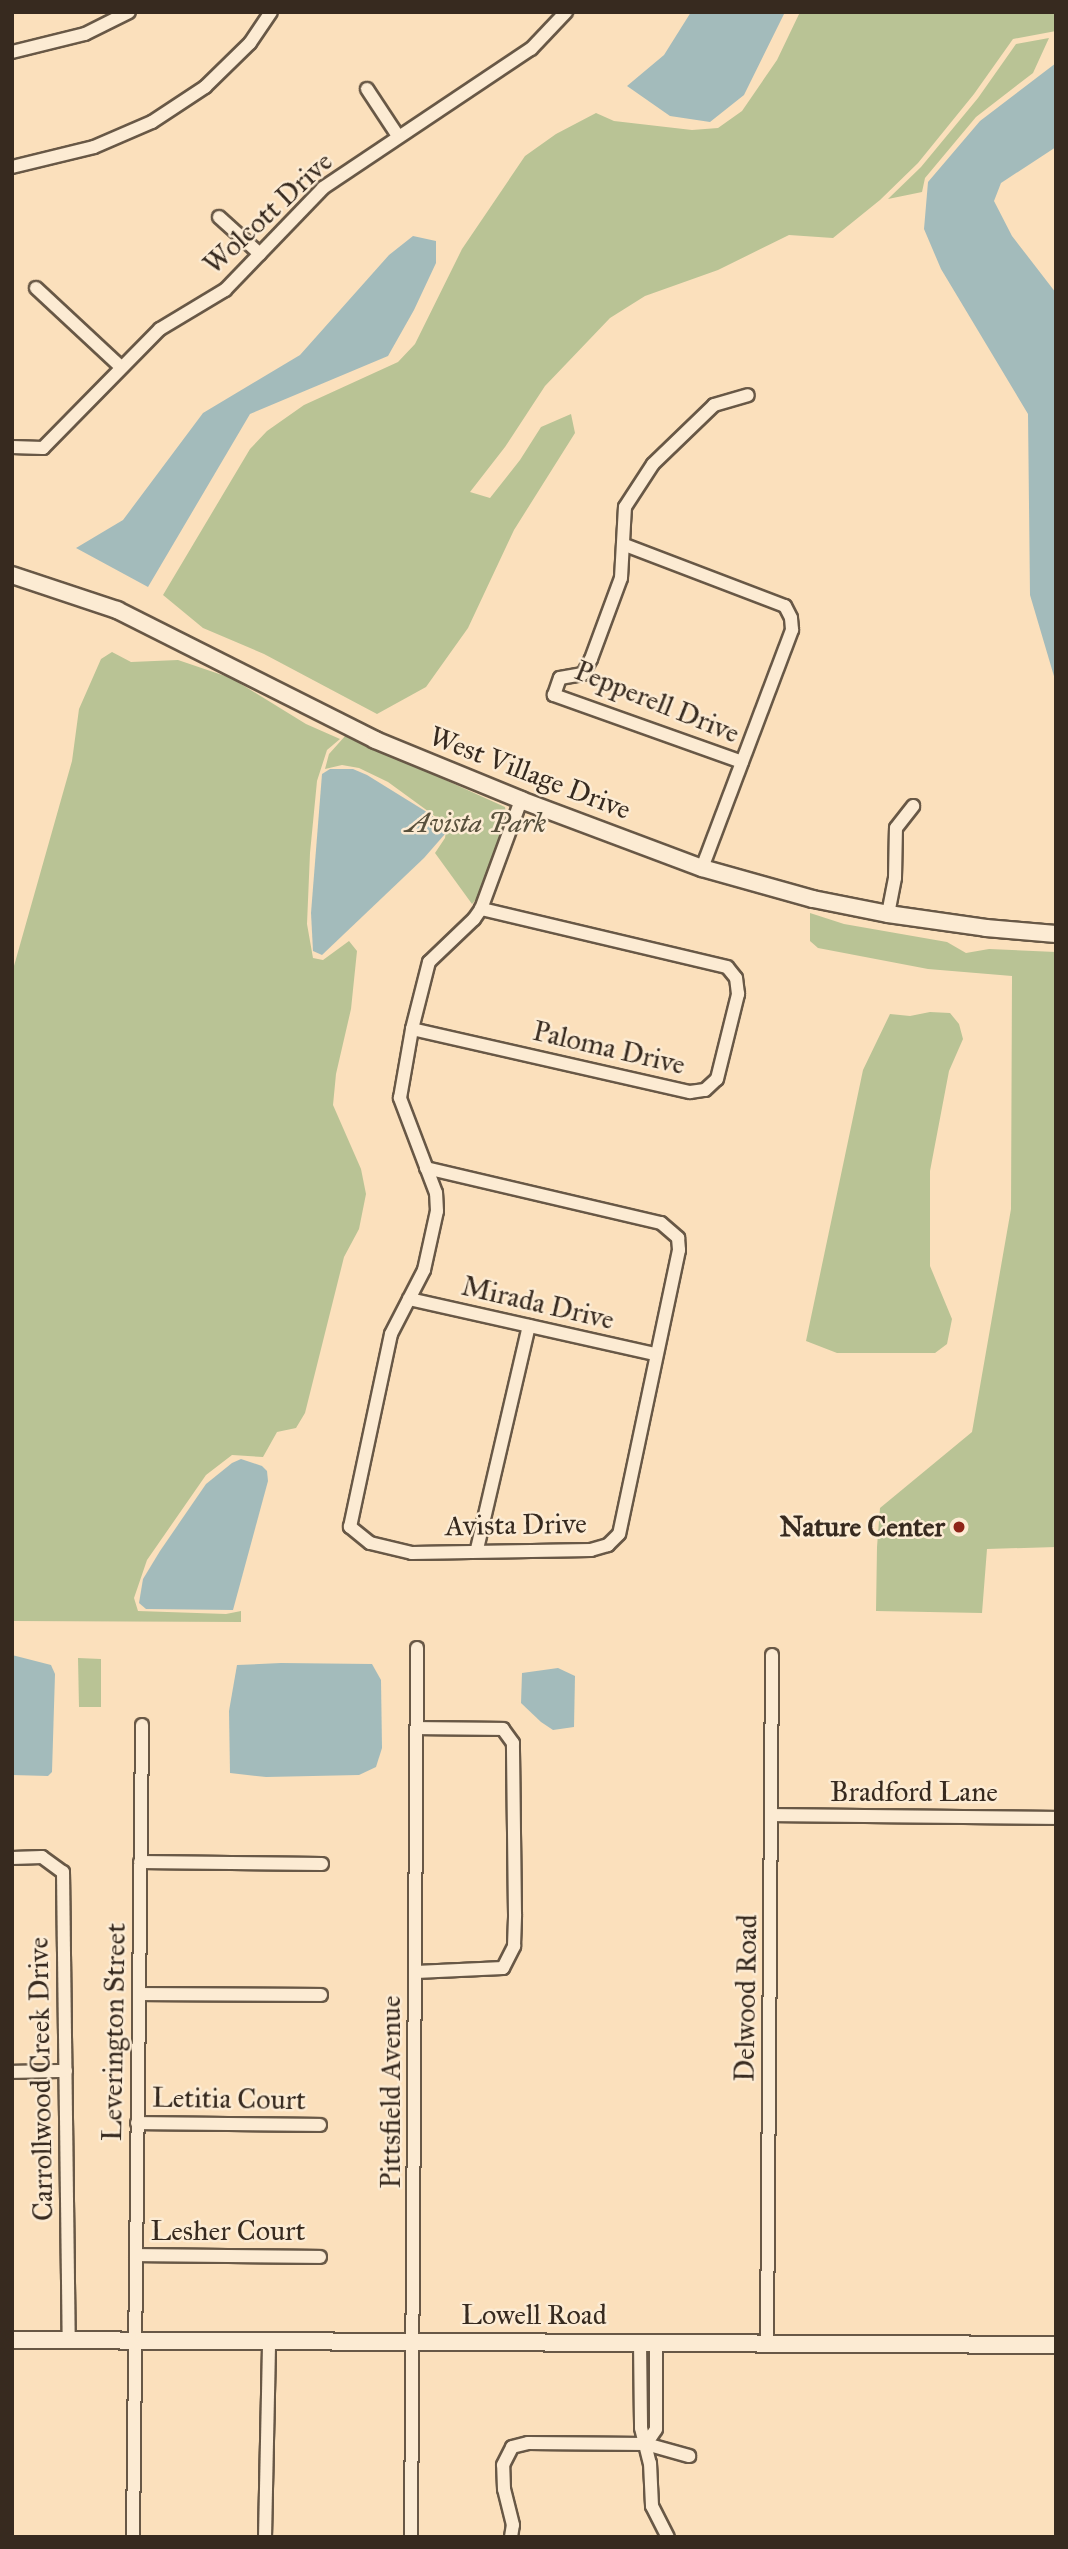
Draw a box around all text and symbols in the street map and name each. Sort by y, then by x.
street label: Wolcott Drive [197,145,339,281]
street label: Pepperell Drive [570,654,744,750]
street label: West Village Drive [425,719,635,827]
park label: Avista Park [406,806,546,840]
street label: Paloma Drive [530,1014,688,1082]
street label: Mirada Drive [458,1269,618,1337]
street label: Avista Drive [445,1507,587,1543]
place label: Nature Center [779,1510,945,1544]
marker: Nature Center [951,1519,967,1535]
street label: Bradford Lane [830,1775,998,1809]
street label: Delwood Road [728,1914,764,2082]
street label: Leverington Street [95,1923,133,2141]
street label: Carrollwood Creek Drive [22,1937,60,2221]
street label: Pittsfield Avenue [374,1995,408,2189]
street label: Letitia Court [152,2081,306,2117]
street label: Lesher Court [151,2214,305,2248]
street label: Lowell Road [461,2298,607,2332]

